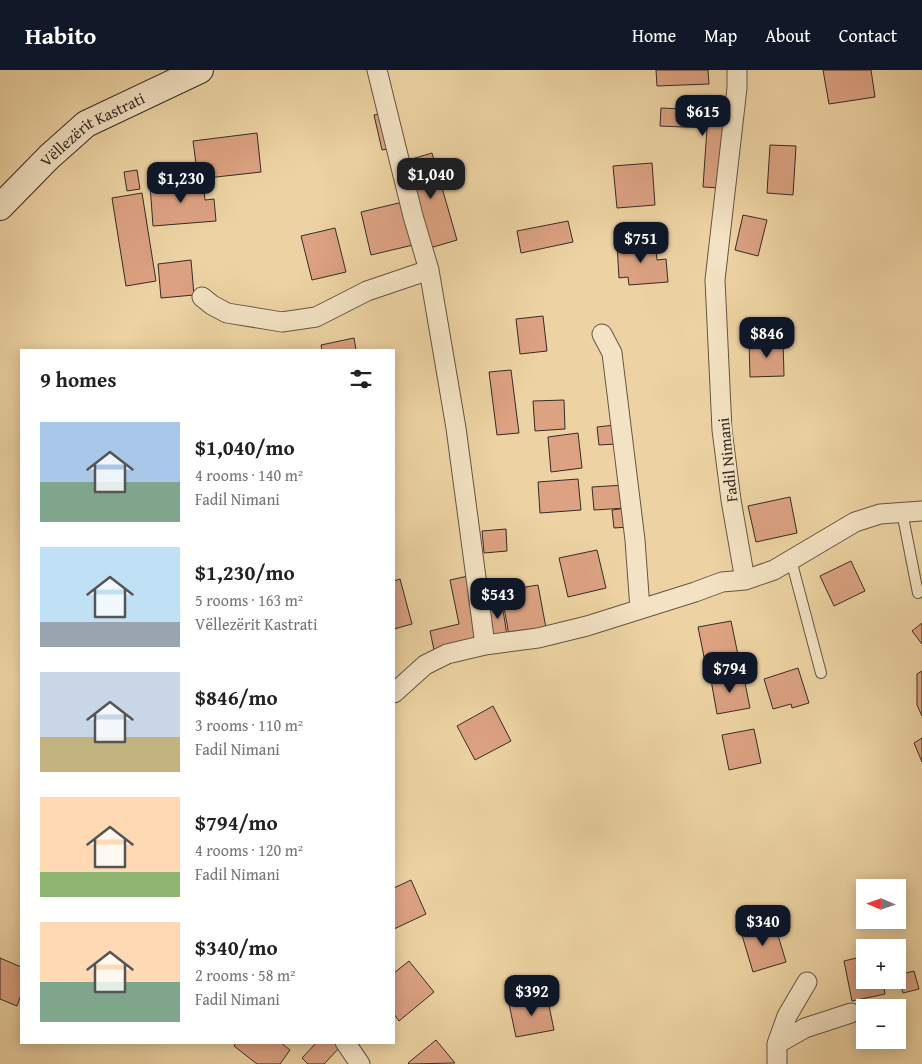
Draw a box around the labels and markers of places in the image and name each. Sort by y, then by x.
pin: $615 [673,94,733,137]
pin: $1,040 [390,158,472,200]
pin: $1,230 [140,162,222,204]
pin: $751 [611,222,671,264]
pin: $846 [737,316,797,359]
pin: $543 [468,578,528,620]
pin: $794 [700,652,760,694]
pin: $340 [733,904,793,947]
pin: $392 [502,974,562,1017]

